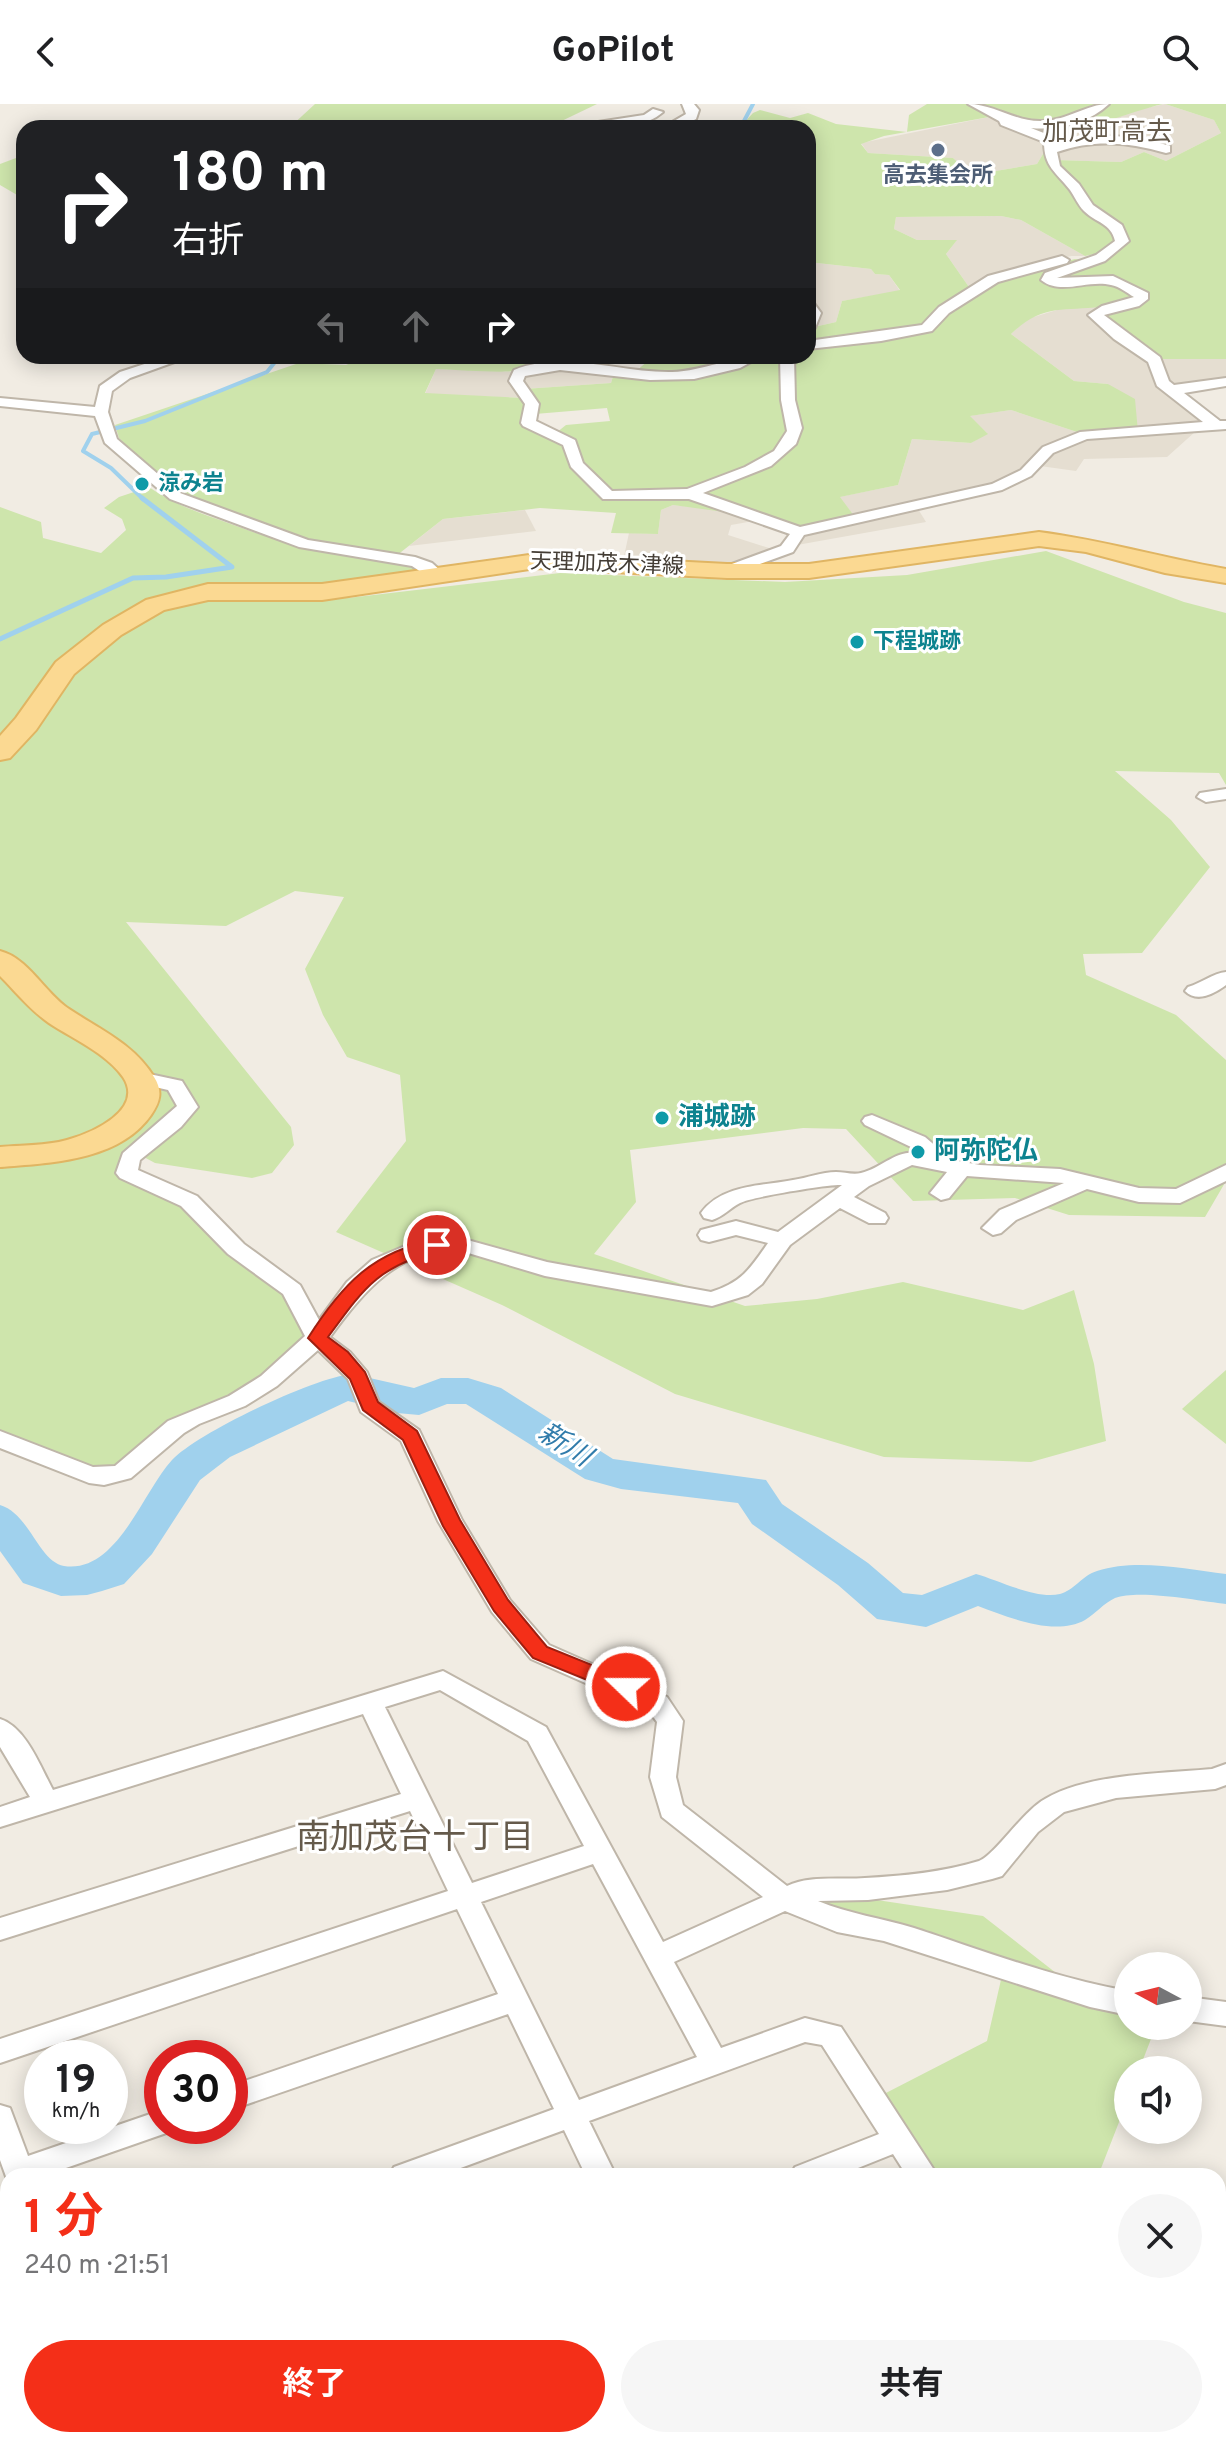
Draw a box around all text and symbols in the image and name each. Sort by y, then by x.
text: GoPilot [552,29,674,75]
icon: back [24,30,68,74]
icon: search [1158,30,1202,74]
district label: 加茂町高去 [1042,117,1172,150]
text: 180 m [172,141,329,211]
marker: 高去集会所 [929,141,947,159]
icon: right [40,152,144,256]
place label: 高去集会所 [883,163,993,190]
text: 右折 [172,220,244,266]
icon: left [310,304,354,348]
icon: ahead [394,304,438,348]
icon: right [478,304,522,348]
place label: 涼み岩 [158,471,224,498]
marker: 涼み岩 [133,475,151,493]
street label: 天理加茂木津線 [530,549,684,581]
place label: 下程城跡 [873,629,961,656]
marker: 下程城跡 [848,633,866,651]
place label: 浦城跡 [678,1102,756,1135]
marker: 浦城跡 [653,1109,671,1127]
place label: 阿弥陀仏 [934,1136,1038,1169]
marker: 阿弥陀仏 [909,1143,927,1161]
pin [403,1211,471,1279]
icon: arrive [415,1223,459,1267]
water label: 新川 [531,1416,600,1478]
position arrow [584,1645,668,1729]
district label: 南加茂台十丁目 [296,1818,534,1861]
north arrow [1114,1952,1202,2040]
map controls [1114,1952,1202,2144]
speed limit sign: 30 [144,2040,248,2144]
button: sound [1114,2056,1202,2144]
text: 19 [56,2057,96,2107]
text: km/h [52,2099,100,2125]
text: 1 分 [24,2190,103,2250]
button: close [1118,2194,1202,2278]
text: 240 m · 21:51 [24,2250,170,2283]
button: 終了 [24,2340,605,2432]
button: 共有 [621,2340,1202,2432]

